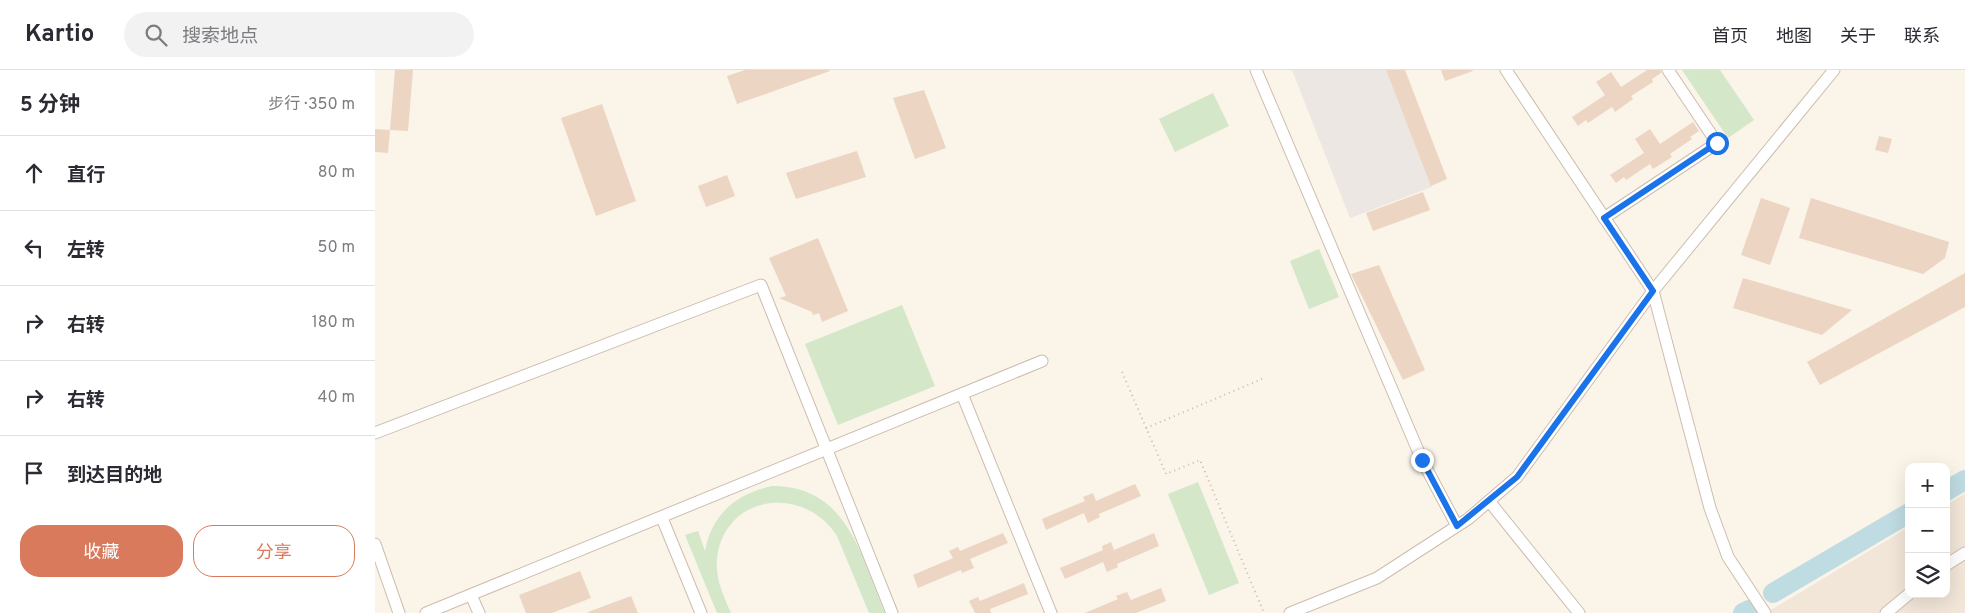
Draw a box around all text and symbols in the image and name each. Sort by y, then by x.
search box [124,12,474,57]
text: Kartio [25,20,94,50]
icon: search [142,21,170,49]
text: 搜索地点 [182,25,258,49]
text: 首页 [1712,26,1748,49]
text: 地图 [1776,26,1812,49]
text: 关于 [1840,26,1876,49]
text: 联系 [1904,26,1940,49]
text: 5 分钟 [20,92,80,119]
text: 步行 · 350 m [268,95,355,115]
route start [1706,132,1729,155]
icon: ahead [20,159,48,187]
text: 80 m [318,163,355,183]
text: 直行 [67,164,105,188]
icon: left [20,234,48,262]
text: 50 m [318,238,355,258]
text: 左转 [67,239,105,263]
icon: right [20,309,48,337]
text: 180 m [312,313,355,333]
text: 右转 [67,314,105,338]
icon: right [20,384,48,412]
text: 40 m [317,388,355,408]
text: 右转 [67,389,105,413]
route end [1411,449,1434,472]
icon: arrive [20,459,48,487]
map controls [1905,463,1950,598]
button: + [1905,463,1950,508]
text: 到达目的地 [67,464,162,488]
button: − [1905,508,1950,553]
button: 收藏 [20,525,183,577]
button: 分享 [193,525,355,577]
button: layers [1905,553,1950,598]

